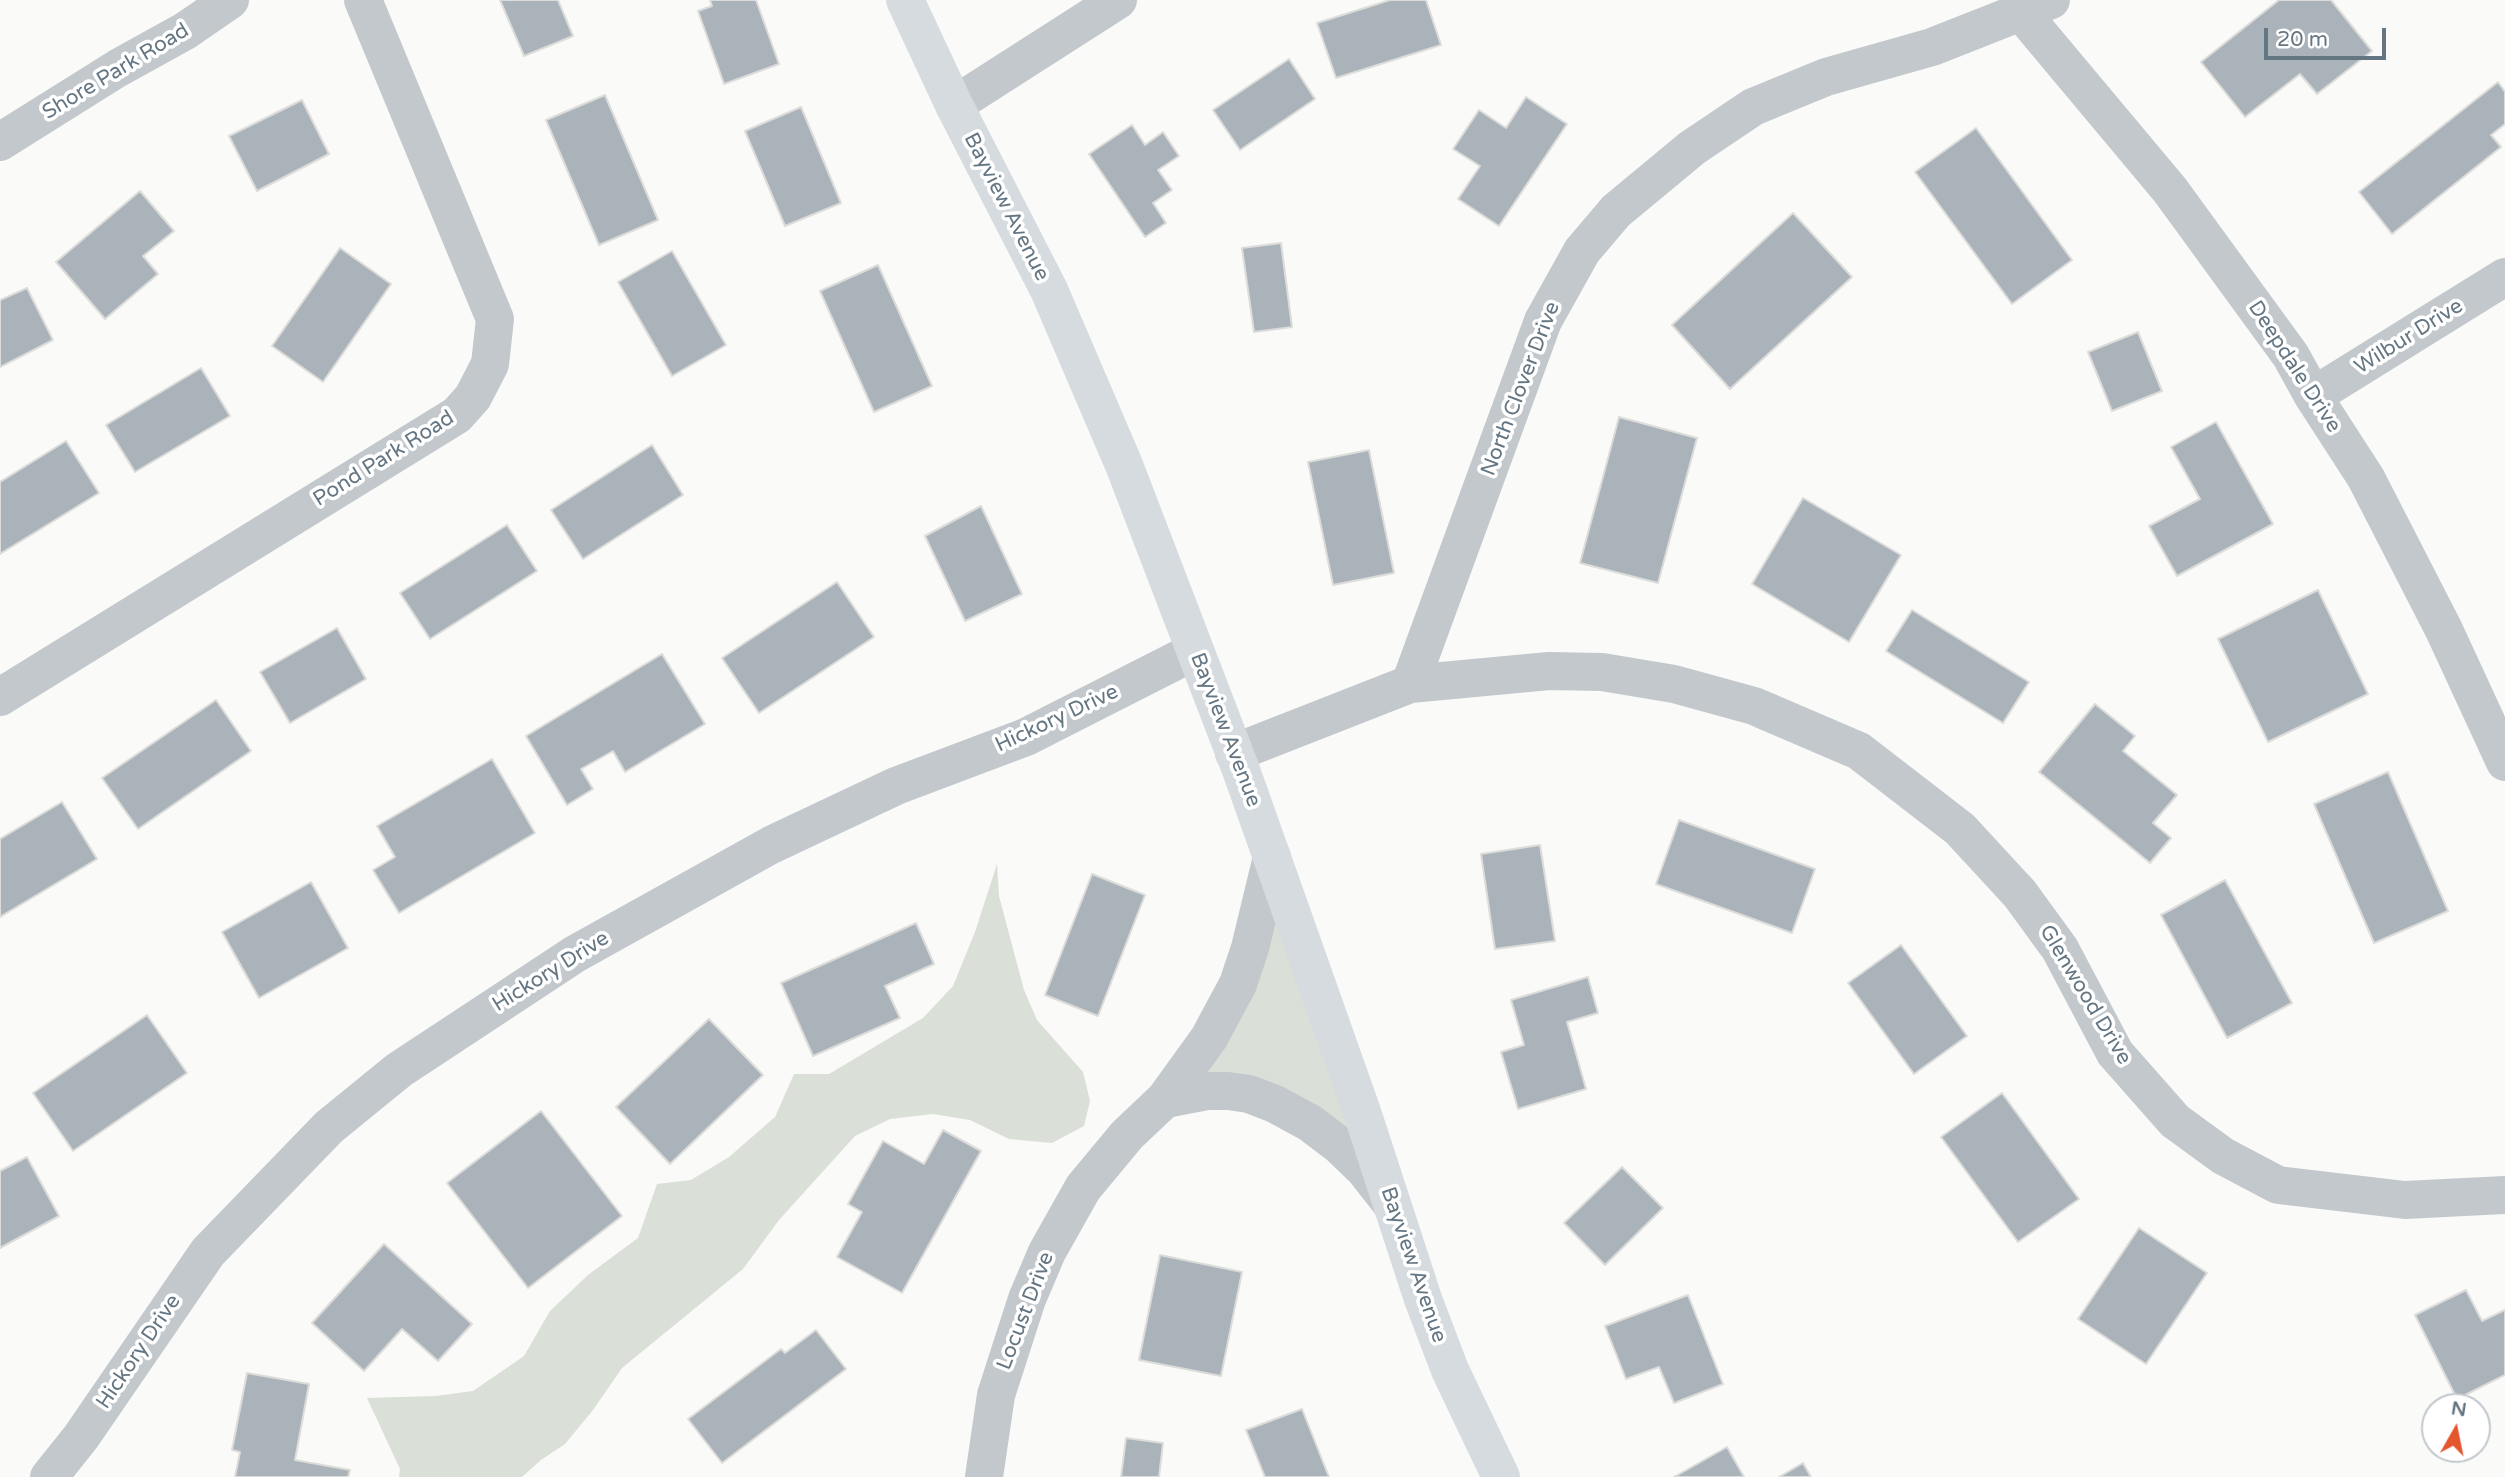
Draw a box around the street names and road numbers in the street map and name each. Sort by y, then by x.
street label: Shore Park Road [38,18,194,126]
street label: Bayview Avenue [958,129,1054,285]
street label: Wilbur Drive [2350,294,2468,380]
street label: Deepdale Drive [2242,297,2346,437]
street label: North Clover Drive [1476,299,1566,479]
street label: Pond Park Road [309,406,459,512]
street label: Bayview Avenue [1184,649,1266,811]
street label: Hickory Drive [992,680,1122,758]
street label: Glenwood Drive [2033,921,2137,1069]
street label: Hickory Drive [488,926,614,1018]
street label: Bayview Avenue [1375,1184,1451,1346]
street label: Locust Drive [992,1249,1060,1373]
street label: Hickory Drive [91,1290,187,1414]

